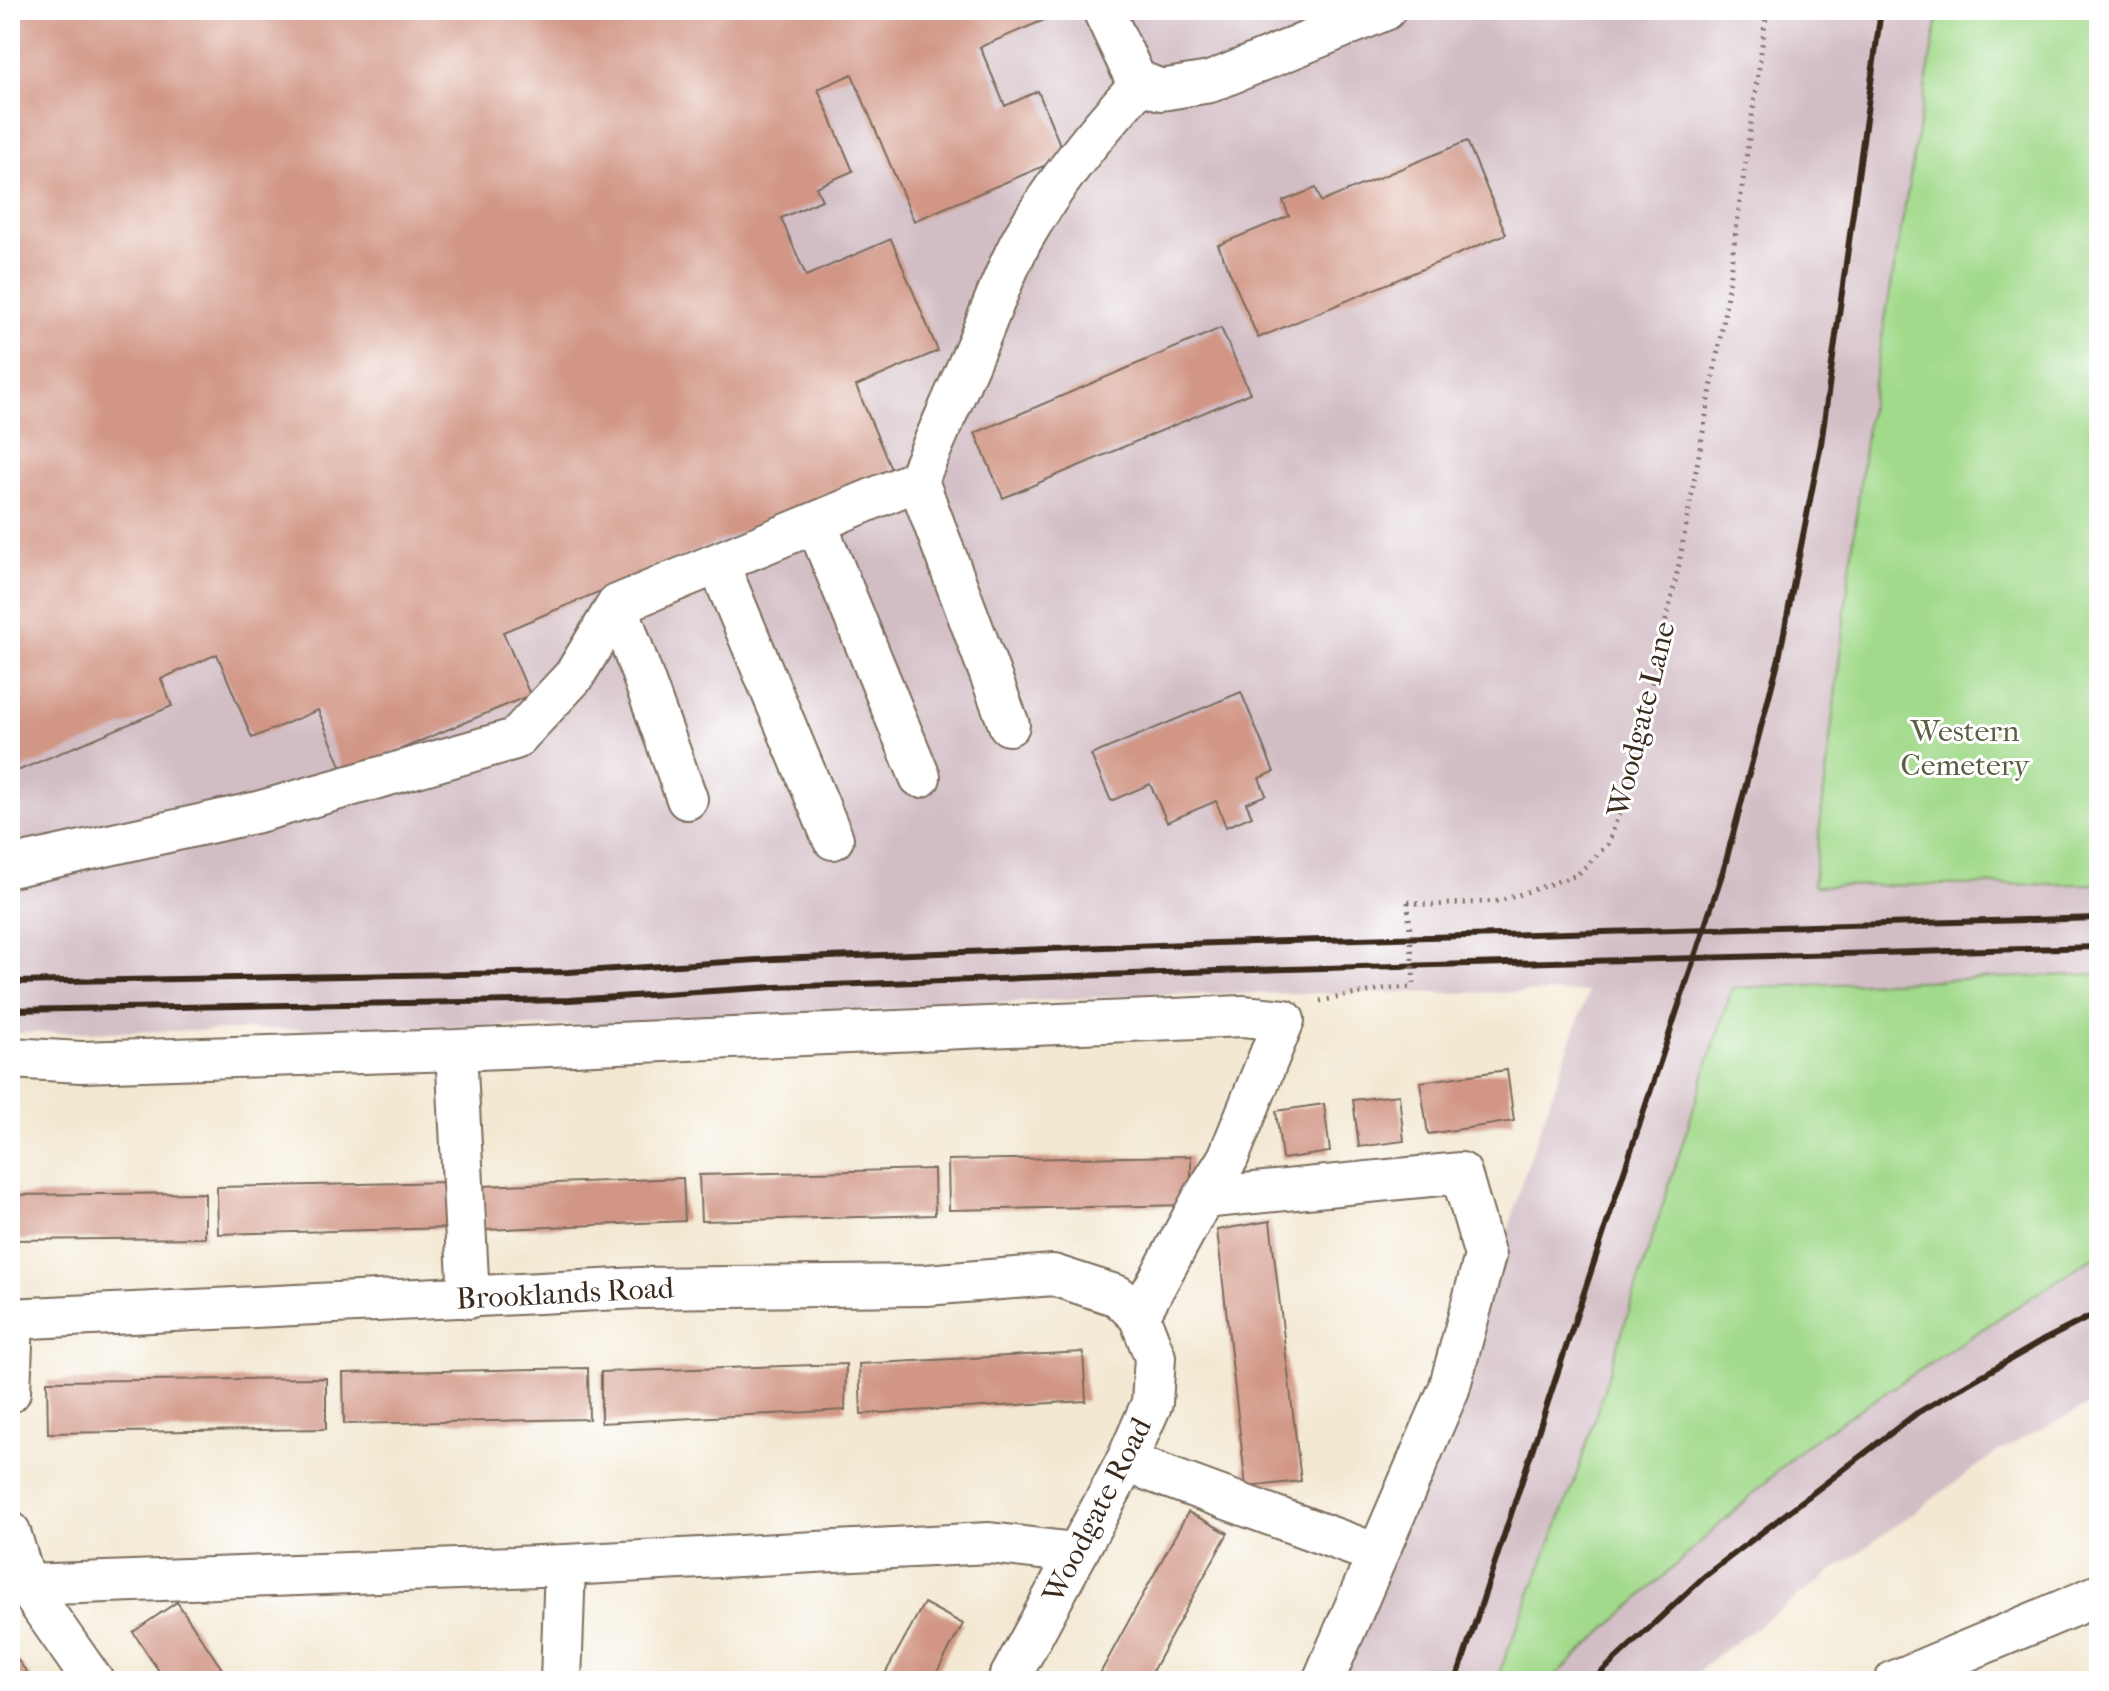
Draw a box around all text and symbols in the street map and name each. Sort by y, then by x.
street label: Woodgate Lane [1600,618,1683,821]
park label: Western Cemetery [1901,714,2031,783]
street label: Brooklands Road [455,1270,675,1317]
street label: Woodgate Road [1035,1411,1159,1609]

